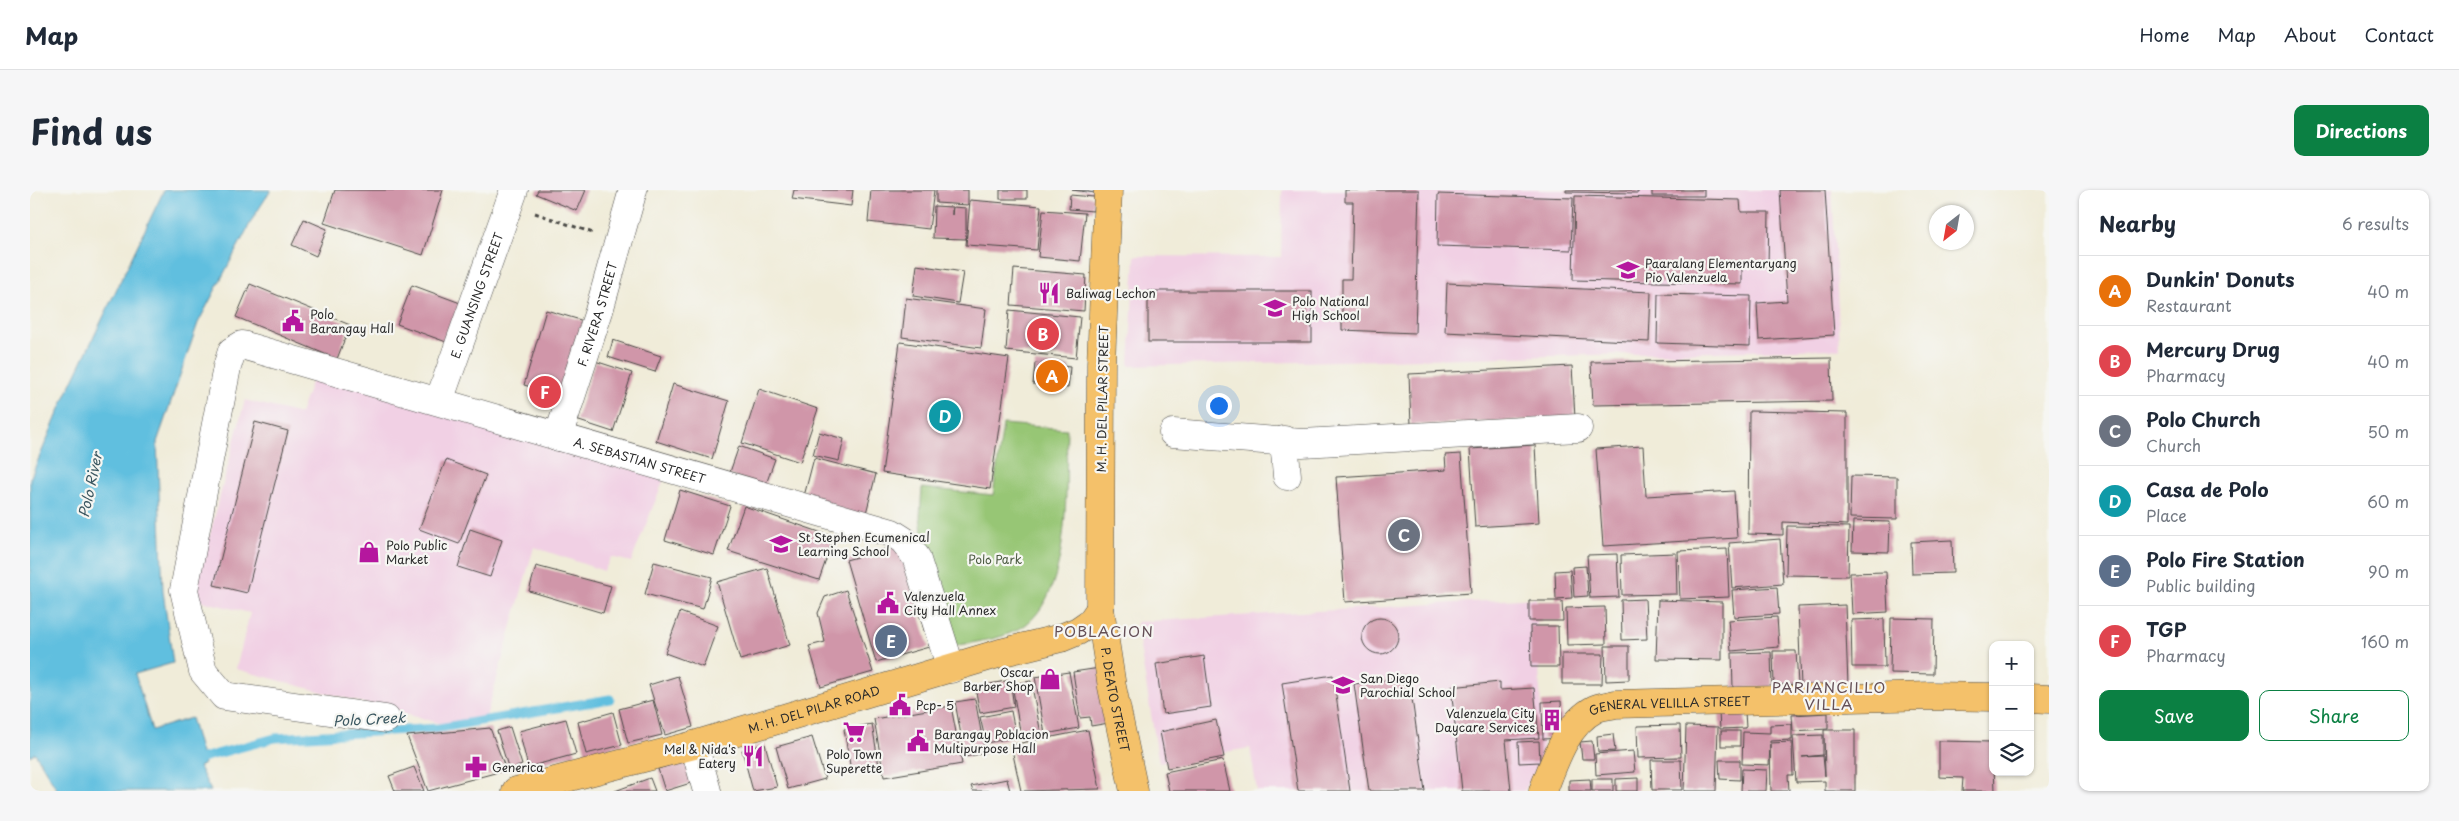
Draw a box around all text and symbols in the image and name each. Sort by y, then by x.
text: Map [25,17,78,53]
text: Home [2139,21,2189,48]
text: Map [2217,21,2256,48]
text: About [2284,21,2336,48]
text: Contact [2364,21,2434,48]
text: Find us [30,104,152,157]
button: Directions [2294,105,2429,156]
north arrow [1929,205,1974,250]
text: Nearby [2099,207,2176,239]
text: 6 results [2342,211,2409,235]
street label: E. GUANSING STREET [446,229,507,361]
place label: Paaralang Elementaryang Pio Valenzuela [1645,254,1797,286]
school or university icon: Paaralang Elementaryang Pio Valenzuela [1615,257,1641,283]
street label: F. RIVERA STREET [573,259,622,369]
text: Dunkin' Donuts [2146,265,2295,293]
text: A [2109,279,2121,303]
text: 40 m [2367,279,2409,303]
restaurant icon: Baliwag Lechon [1036,280,1062,306]
place label: Baliwag Lechon [1066,284,1156,302]
place label: Polo National High School [1292,292,1369,324]
text: Restaurant [2146,293,2232,317]
school or university icon: Polo National High School [1262,295,1288,321]
place label: Polo Barangay Hall [310,305,394,337]
public building icon: Polo Barangay Hall [280,308,306,334]
pin: B [1027,315,1059,353]
street label: M. H. DEL PILAR STREET [1092,325,1112,473]
text: Mercury Drug [2146,335,2280,363]
text: B [2110,349,2120,373]
text: 40 m [2367,349,2409,373]
pin: A [1036,357,1068,395]
text: Pharmacy [2146,363,2226,387]
pin: F [529,373,561,411]
your location [1206,393,1232,419]
pin: D [929,397,961,435]
text: Polo Church [2146,405,2261,433]
text: C [2109,419,2121,443]
text: 50 m [2368,419,2409,443]
street label: A. SEBASTIAN STREET [572,432,709,488]
text: Church [2146,433,2201,457]
water label: Polo River [73,449,108,520]
text: Casa de Polo [2146,475,2269,503]
text: D [2109,489,2121,513]
text: 60 m [2367,489,2409,513]
text: Place [2146,503,2187,527]
pin: C [1388,516,1420,554]
place label: St Stephen Ecumenical Learning School [798,528,930,560]
school or university icon: St Stephen Ecumenical Learning School [768,531,794,557]
place label: Polo Public Market [386,536,447,568]
shop icon: Polo Public Market [356,539,382,565]
text: Polo Fire Station [2146,545,2305,573]
park label: Polo Park [968,550,1022,568]
text: E [2110,559,2120,583]
text: 90 m [2368,559,2409,583]
text: Public building [2146,573,2256,597]
place label: Valenzuela City Hall Annex [904,587,996,619]
public building icon: Valenzuela City Hall Annex [875,590,901,616]
text: TGP [2146,615,2186,643]
district label: POBLACION [1054,619,1154,642]
pin: E [875,622,907,660]
text: F [2110,629,2120,653]
text: 160 m [2361,629,2409,653]
map controls [1989,641,2034,776]
button: + [1989,641,2034,686]
text: Pharmacy [2146,643,2226,667]
street label: P. DEATO STREET [1097,646,1135,754]
place label: Oscar Barber Shop [963,663,1035,695]
shop icon: Oscar Barber Shop [1037,666,1063,692]
place label: San Diego Parochial School [1360,669,1456,701]
school or university icon: San Diego Parochial School [1330,672,1356,698]
district label: PARIANCILLO VILLA [1772,675,1886,715]
street label: M. H. DEL PILAR ROAD [746,681,882,737]
button: − [1989,686,2034,731]
button: Save [2099,690,2249,741]
button: Share [2259,690,2409,741]
public building icon: Pcp- 5 [887,692,913,718]
street label: GENERAL VELILLA STREET [1585,692,1751,720]
place label: Pcp- 5 [916,696,954,714]
place label: Valenzuela City Daycare Services [1435,704,1535,736]
water label: Polo Creek [332,707,407,731]
building icon: Valenzuela City Daycare Services [1539,707,1565,733]
supermarket icon: Polo Town Superette [841,719,867,745]
place label: Barangay Poblacion Multipurpose Hall [934,725,1049,757]
public building icon: Barangay Poblacion Multipurpose Hall [905,728,931,754]
button: layers [1989,731,2034,776]
place label: Mel & Nida's Eatery [664,740,737,772]
restaurant icon: Mel & Nida's Eatery [740,743,766,769]
place label: Polo Town Superette [826,745,882,777]
pharmacy icon: Generica [463,754,489,780]
place label: Generica [492,758,544,776]

